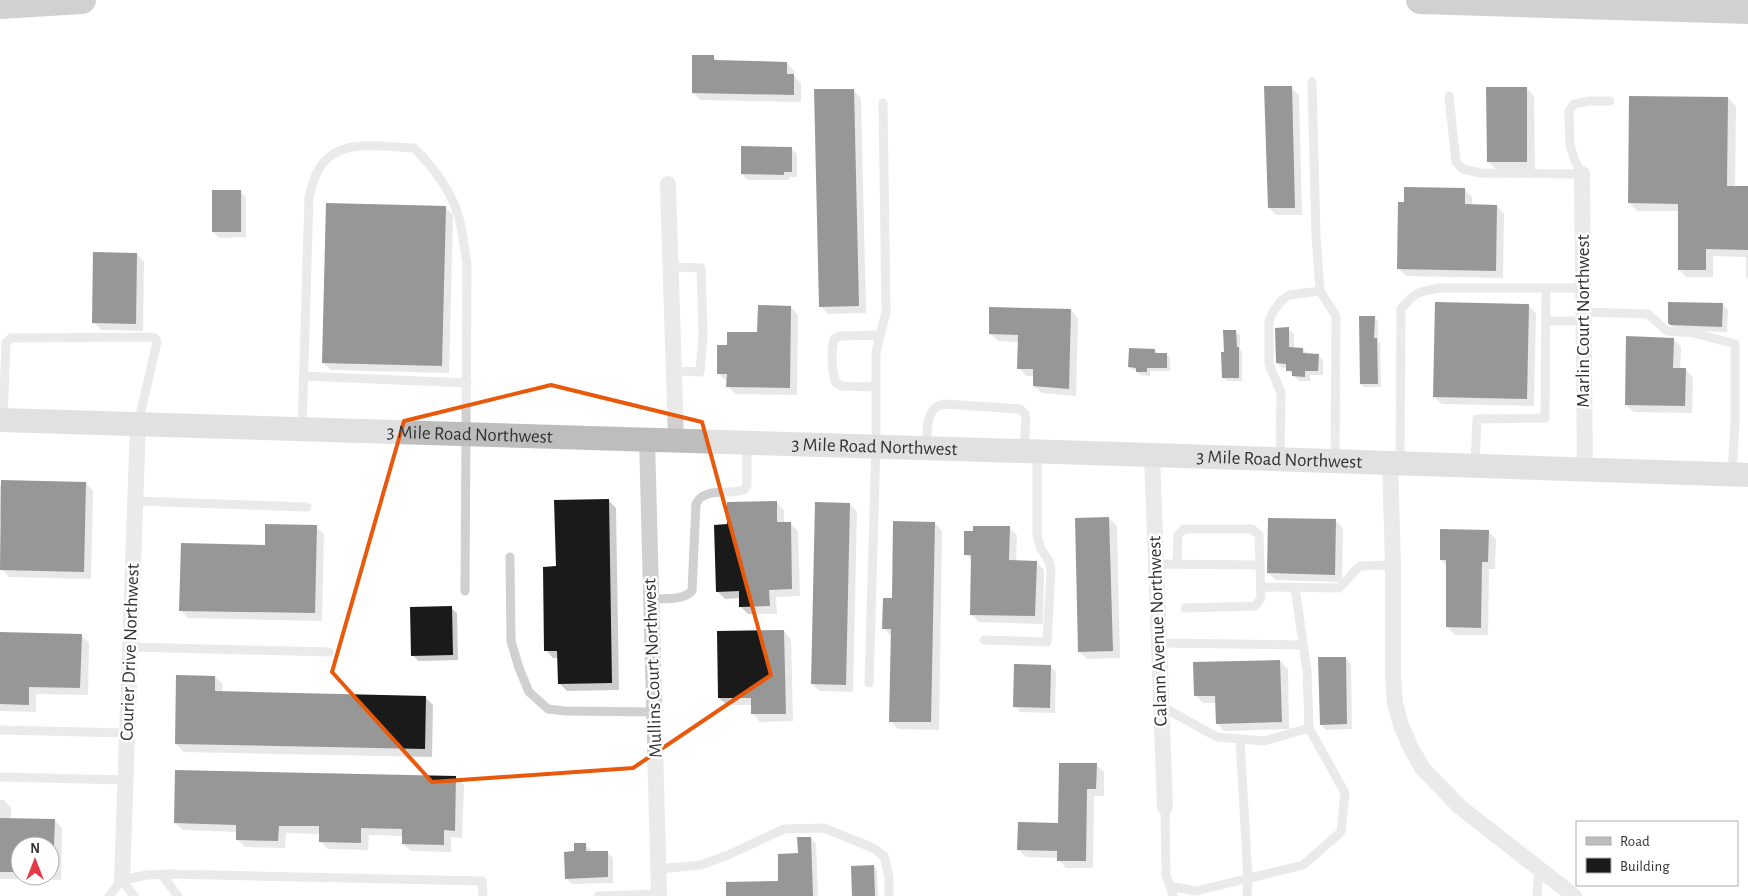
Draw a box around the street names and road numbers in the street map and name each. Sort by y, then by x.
street label: Marlin Court Northwest [1574,234,1593,408]
street label: 3 Mile Road Northwest [387,422,553,446]
street label: 3 Mile Road Northwest [791,435,958,459]
street label: 3 Mile Road Northwest [1196,447,1363,472]
street label: Calann Avenue Northwest [1145,535,1171,727]
street label: Courier Drive Northwest [117,563,143,741]
street label: Mullins Court Northwest [640,578,666,758]

